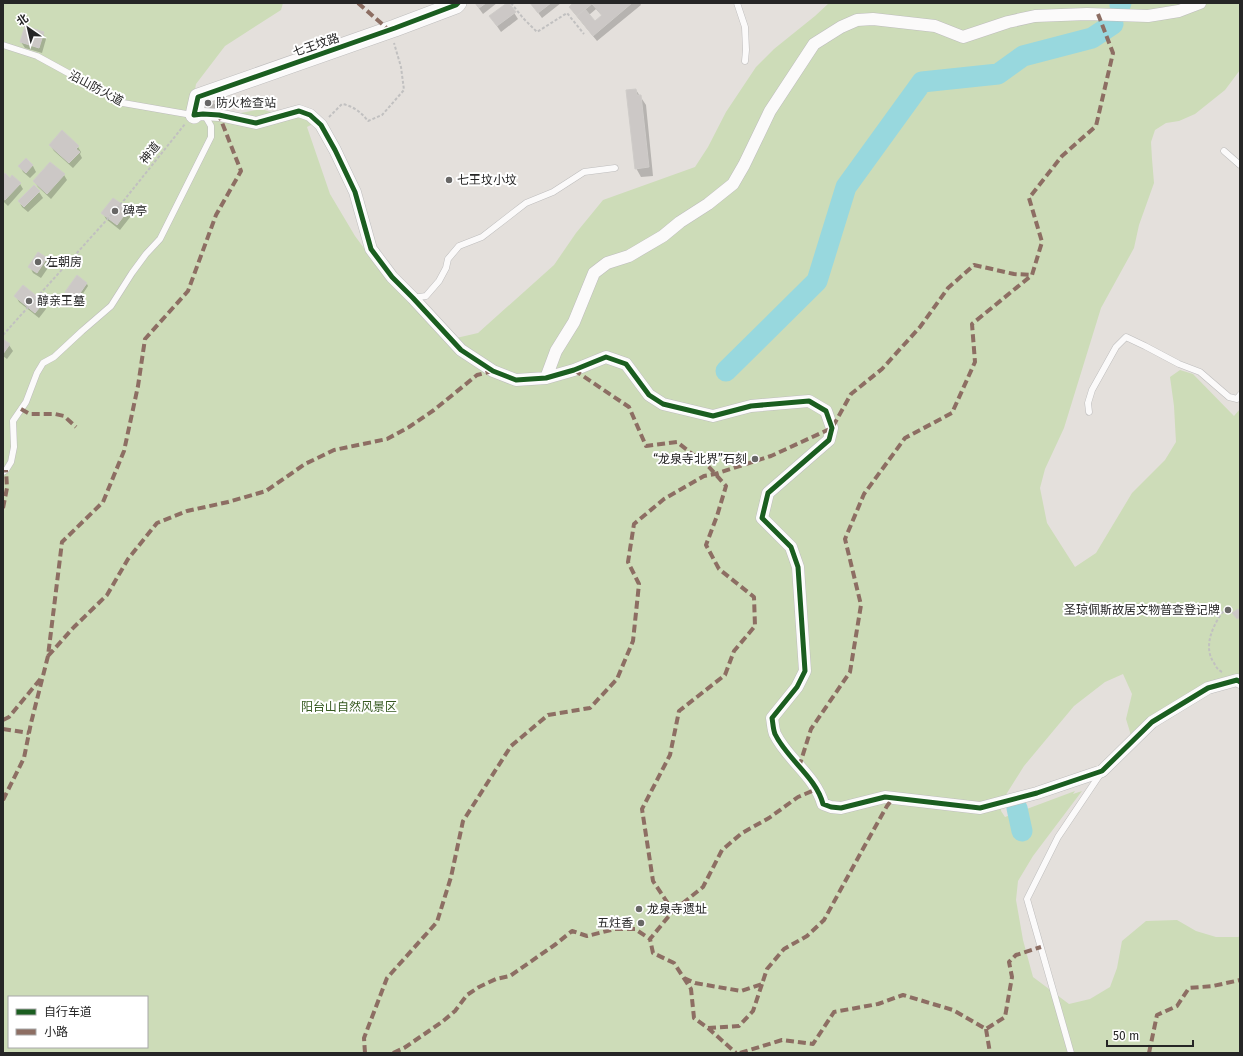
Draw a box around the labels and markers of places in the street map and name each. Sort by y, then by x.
place label: 防火检查站 [216,96,276,110]
marker: 防火检查站 [203,98,213,108]
place label: 七王坟小坟 [457,173,517,187]
marker: 七王坟小坟 [444,175,454,185]
place label: 碑亭 [123,204,147,218]
marker: 碑亭 [110,206,120,216]
place label: 左朝房 [46,255,82,269]
marker: 左朝房 [33,257,43,267]
place label: 醇亲王墓 [37,294,85,308]
marker: 醇亲王墓 [24,296,34,306]
place label: “龙泉寺北界”石刻 [653,452,747,466]
marker: “龙泉寺北界”石刻 [750,454,760,464]
place label: 圣琼佩斯故居文物普查登记牌 [1064,603,1220,617]
marker: 圣琼佩斯故居文物普查登记牌 [1223,605,1233,615]
place label: 龙泉寺遗址 [647,902,707,916]
marker: 龙泉寺遗址 [634,904,644,914]
place label: 五炷香 [597,916,633,930]
marker: 五炷香 [636,918,646,928]

